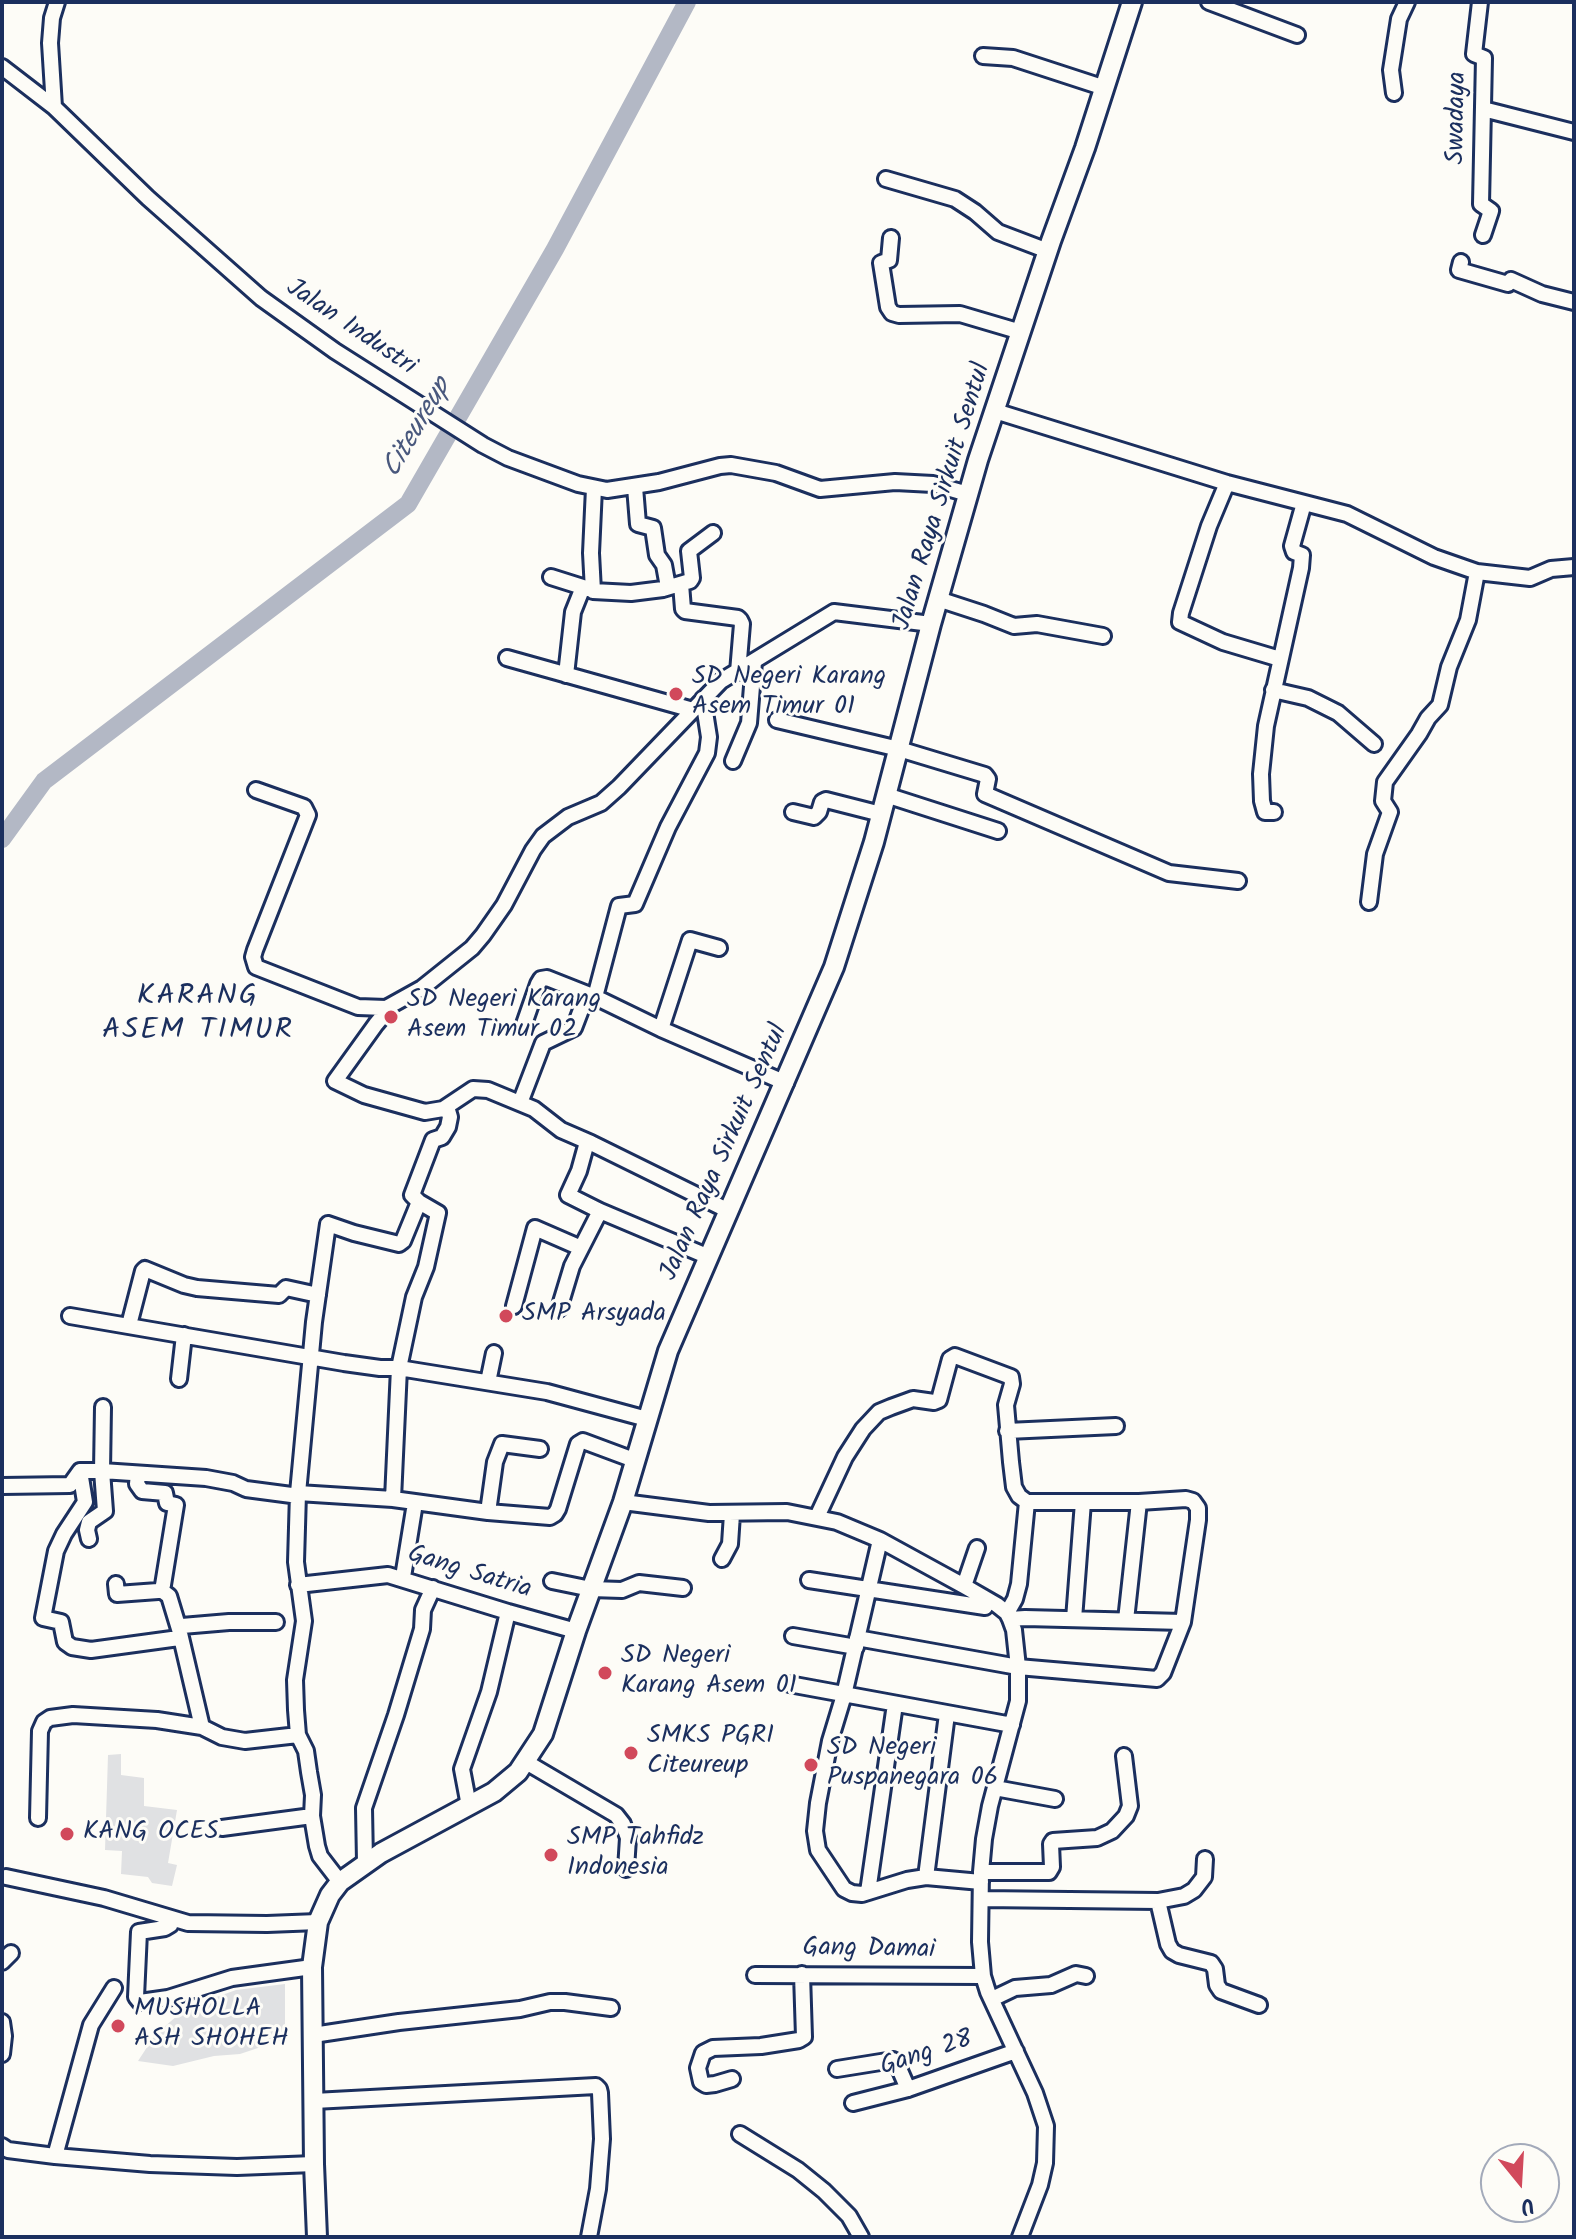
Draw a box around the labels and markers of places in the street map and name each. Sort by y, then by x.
place label: SD Negeri Karang Asem Timur 01 [692,663,886,724]
marker: SD Negeri Karang Asem Timur 01 [667,685,685,703]
place label: SD Negeri Karang Asem Timur 02 [407,986,601,1048]
marker: SD Negeri Karang Asem Timur 02 [382,1008,400,1026]
place label: SMP Arsyada [522,1300,666,1332]
marker: SMP Arsyada [497,1307,515,1325]
place label: SD Negeri Karang Asem 01 [621,1642,797,1704]
marker: SD Negeri Karang Asem 01 [596,1664,614,1682]
place label: SMKS PGRI Citeureup [647,1722,774,1784]
place label: SD Negeri Puspanegara 06 [827,1734,998,1796]
marker: SMKS PGRI Citeureup [622,1744,640,1762]
marker: SD Negeri Puspanegara 06 [802,1756,820,1774]
place label: KANG OCES [83,1818,219,1850]
place label: SMP Tahfidz Indonesia [567,1824,704,1886]
marker: KANG OCES [58,1825,76,1843]
marker: SMP Tahfidz Indonesia [542,1846,560,1864]
place label: MUSHOLLA ASH SHOHEH [134,1995,289,2056]
marker: MUSHOLLA ASH SHOHEH [109,2017,127,2035]

